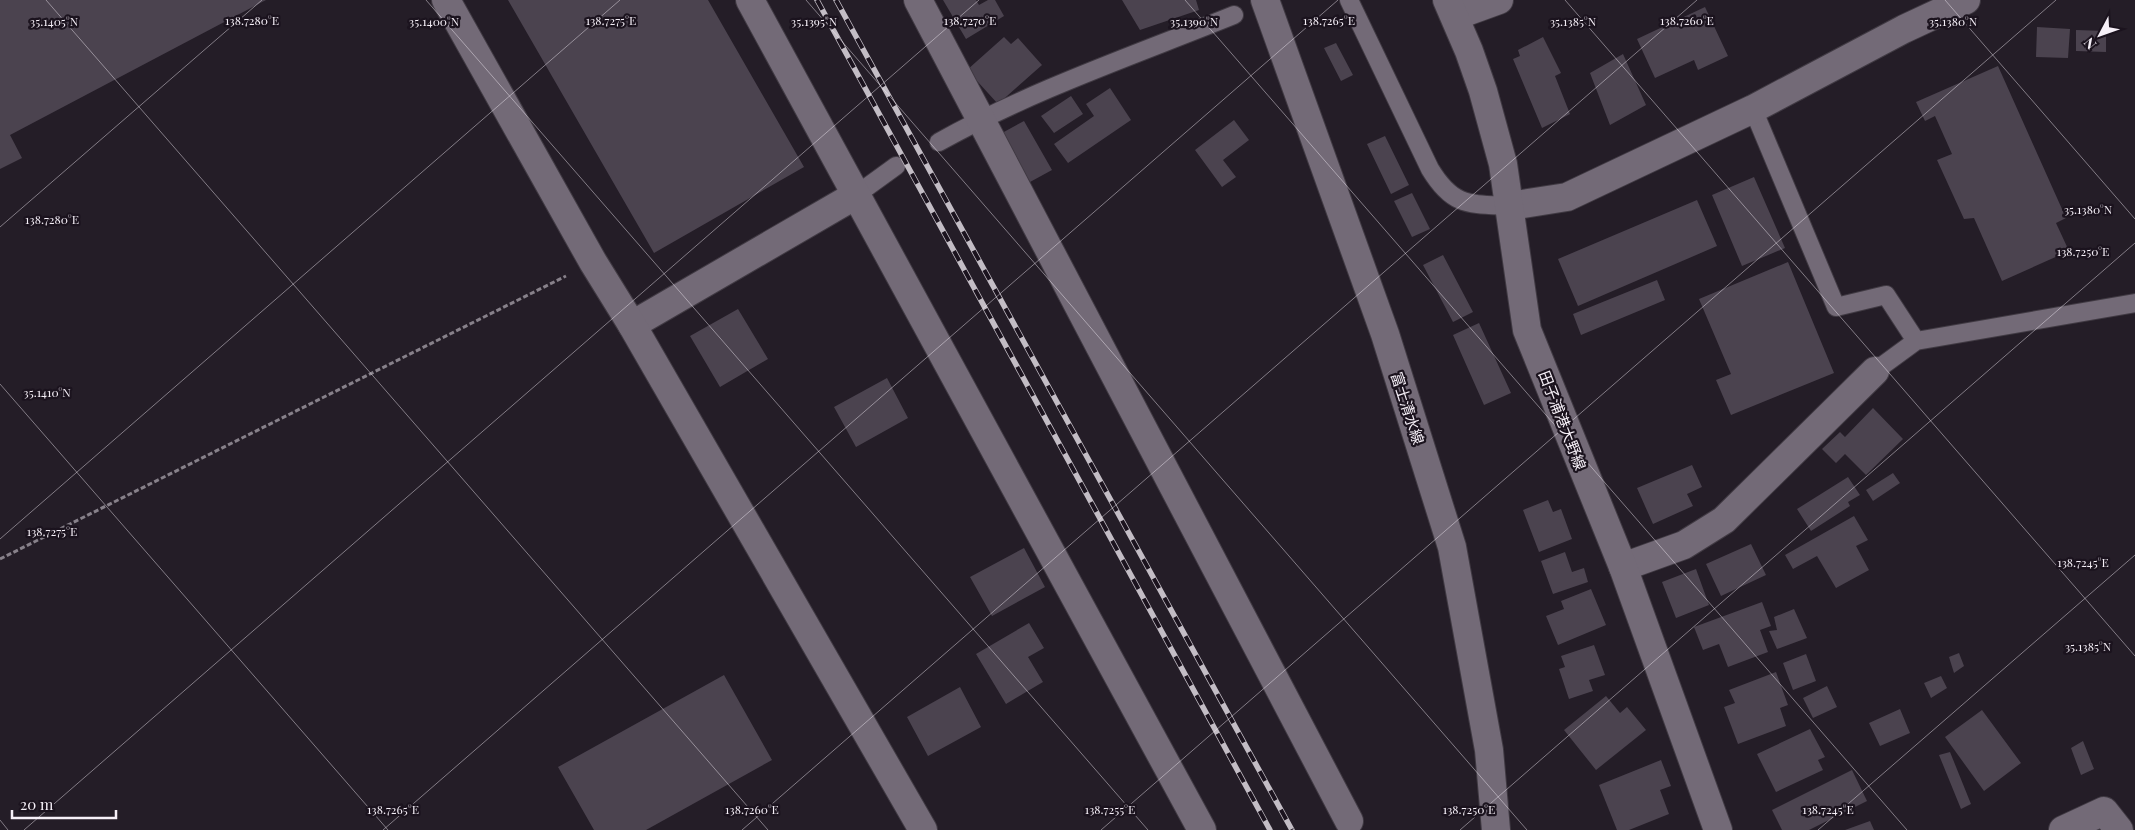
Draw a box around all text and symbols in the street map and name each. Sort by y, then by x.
north arrow [2075,10,2125,60]
text: 138.7280°E [225,12,279,28]
text: 138.7275°E [586,12,636,28]
text: 138.7270°E [944,12,996,28]
text: 138.7265°E [1303,12,1355,28]
text: 138.7260°E [1660,12,1714,28]
text: 35.1405°N [30,13,79,29]
text: 35.1400°N [409,13,460,29]
text: 35.1395°N [791,13,838,29]
text: 35.1390°N [1170,13,1219,29]
text: 35.1385°N [1550,13,1597,29]
text: 35.1380°N [1929,13,1978,29]
text: N [2079,34,2100,54]
text: 35.1380°N [2064,201,2113,217]
text: 138.7280°E [25,211,79,227]
text: 138.7250°E [2057,243,2109,259]
street label: 田子浦港大野線 [1535,367,1591,473]
street label: 富士清水線 [1387,369,1429,447]
text: 35.1410°N [23,384,71,400]
text: 138.7275°E [27,523,77,539]
text: 138.7245°E [2057,554,2109,570]
text: 35.1385°N [2065,638,2112,654]
scale bar [12,788,116,820]
text: 20 m [20,794,54,814]
text: 138.7265°E [367,801,419,817]
text: 138.7260°E [725,801,779,817]
text: 138.7255°E [1085,801,1135,817]
text: 138.7250°E [1443,801,1495,817]
text: 138.7245°E [1802,801,1854,817]

